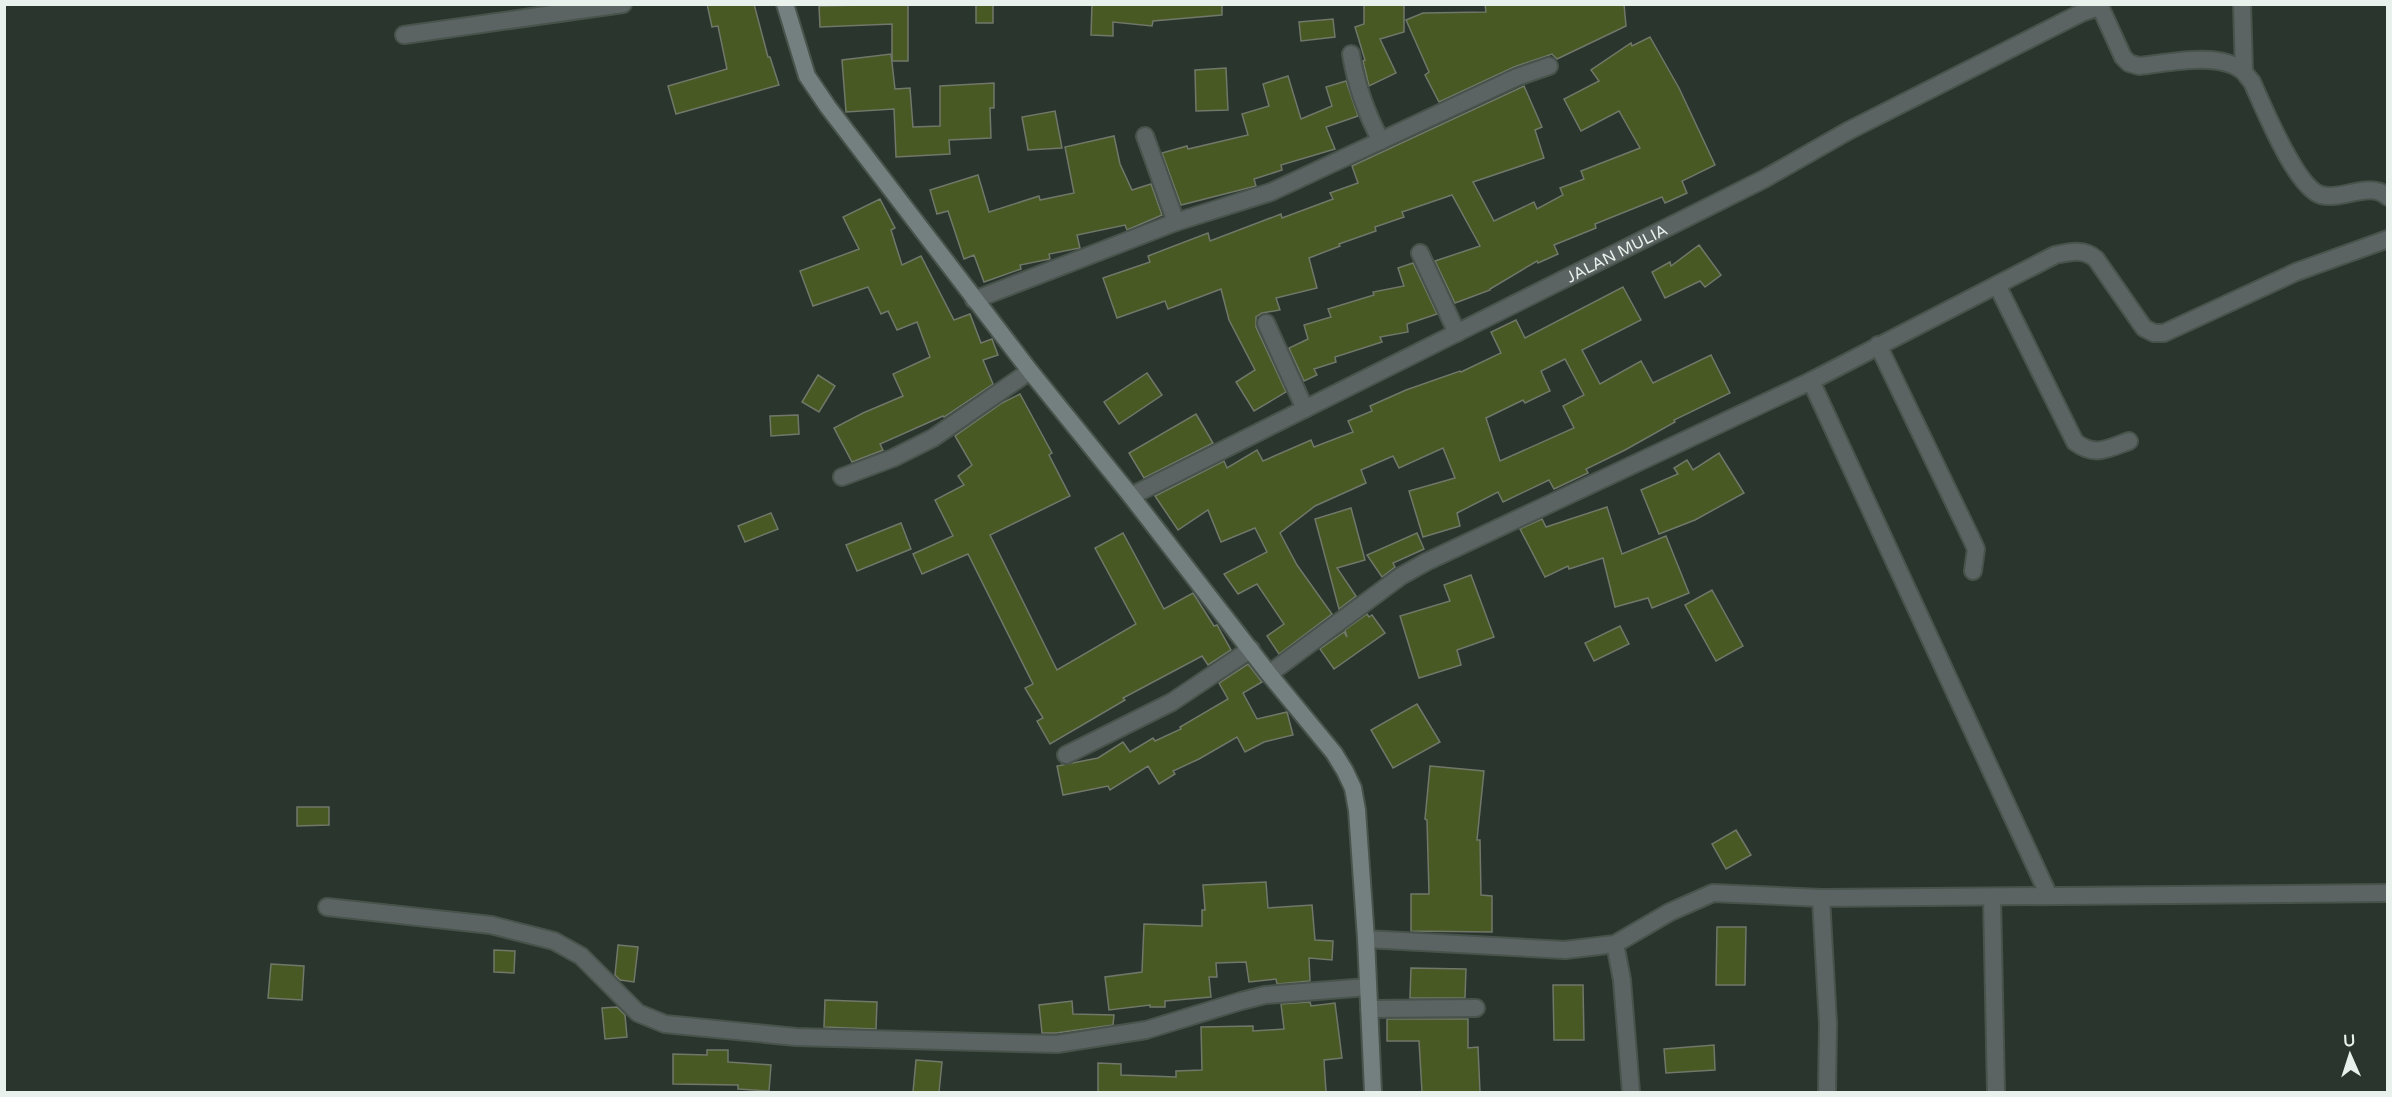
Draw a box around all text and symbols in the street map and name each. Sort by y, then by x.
street label: JALAN MULIA [1563,220,1671,287]
north arrow [2320,1025,2380,1085]
text: U [2343,1031,2356,1051]

